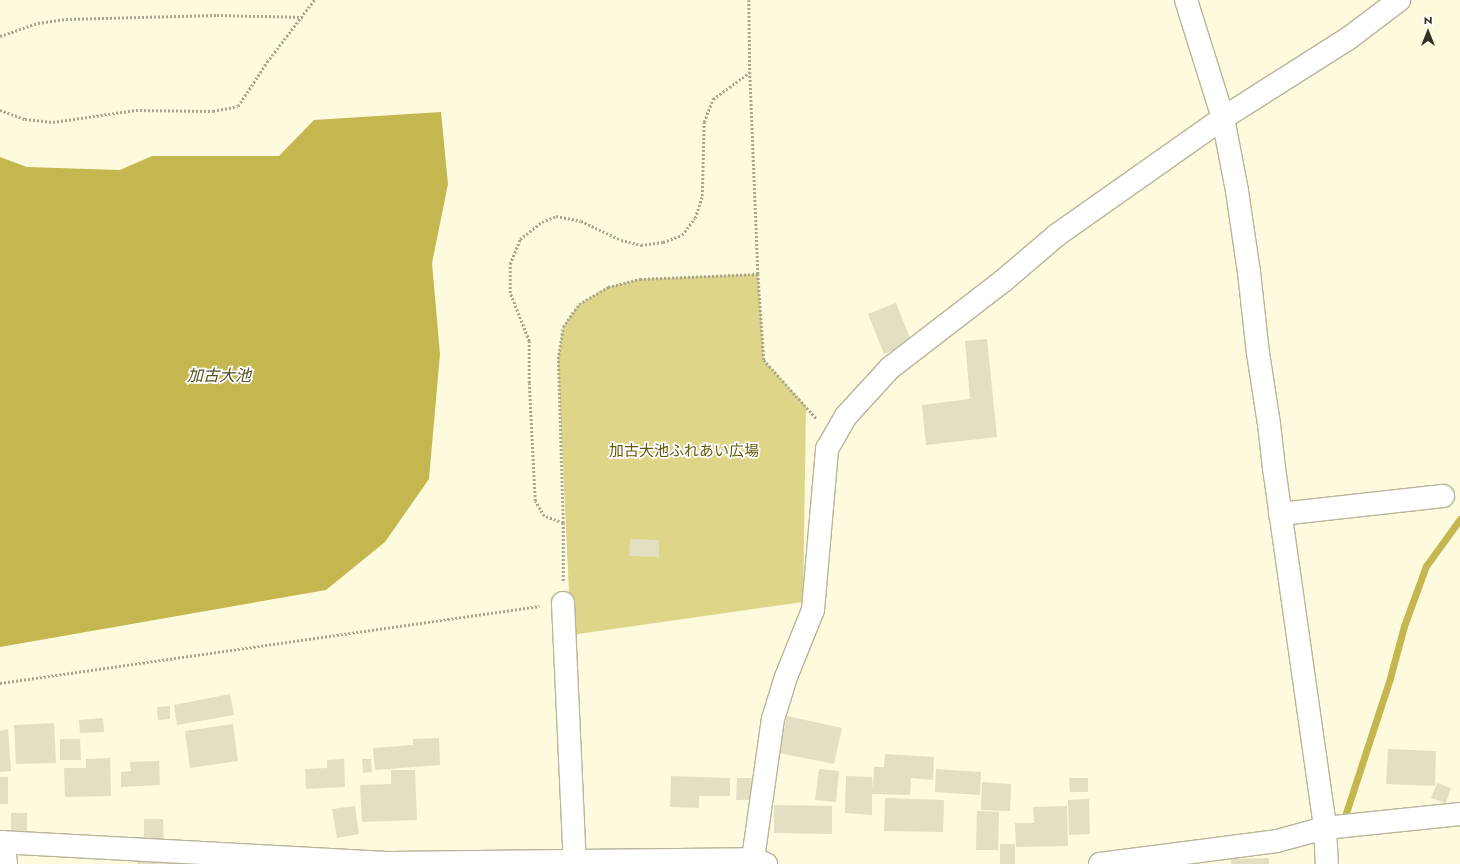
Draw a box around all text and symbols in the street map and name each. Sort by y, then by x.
north arrow [1408,12,1448,52]
text: N [1424,12,1432,28]
water label: 加古大池 [187,366,251,386]
park label: 加古大池ふれあい広場 [609,443,759,461]

